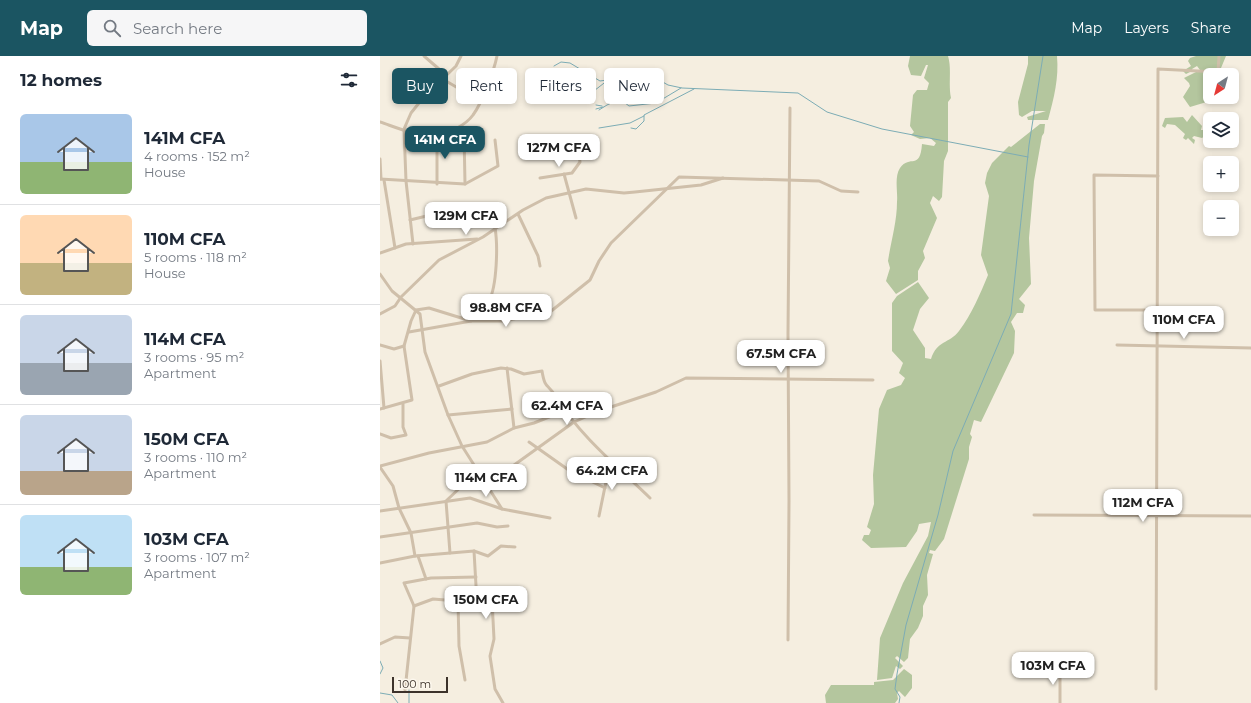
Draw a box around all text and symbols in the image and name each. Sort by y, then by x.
search box [87,10,367,46]
text: Map [20,17,63,40]
icon: search [101,17,123,39]
text: Search here [133,19,222,38]
text: Map [1071,19,1102,37]
text: Layers [1124,19,1169,37]
text: Share [1191,19,1231,37]
chip: Buy [392,68,448,104]
chip: Rent [456,68,517,104]
chip: Filters [525,68,596,104]
chip: New [604,68,664,104]
north arrow [1203,68,1239,104]
map controls [1203,68,1239,236]
icon: filters [338,69,360,91]
text: 12 homes [20,70,102,90]
button: layers [1203,112,1239,148]
pin: 141M CFA [404,126,486,160]
text: 141M CFA [144,128,225,148]
icon: home [52,130,100,178]
text: 141M CFA [414,131,476,147]
pin: 127M CFA [518,134,600,168]
text: 127M CFA [527,139,591,155]
text: 4 rooms · 152 m² [144,148,250,164]
button: + [1203,156,1239,192]
text: House [144,164,186,180]
button: − [1203,200,1239,236]
pin: 129M CFA [425,202,507,236]
text: 129M CFA [434,207,498,223]
text: 110M CFA [144,229,226,249]
icon: home [52,231,100,279]
text: 5 rooms · 118 m² [144,249,247,265]
text: House [144,265,186,281]
pin: 98.8M CFA [460,294,552,328]
text: 98.8M CFA [470,299,542,315]
pin: 110M CFA [1143,306,1225,340]
text: 110M CFA [1153,311,1215,327]
text: 114M CFA [144,329,226,349]
icon: home [52,331,100,379]
pin: 67.5M CFA [735,340,827,374]
text: 67.5M CFA [746,345,816,361]
text: 3 rooms · 95 m² [144,349,244,365]
text: Apartment [144,365,216,381]
pin: 62.4M CFA [521,392,613,426]
text: 62.4M CFA [531,397,603,413]
text: 150M CFA [144,429,229,449]
icon: home [52,431,100,479]
text: 3 rooms · 110 m² [144,449,247,465]
pin: 64.2M CFA [566,457,658,491]
text: 64.2M CFA [576,462,648,478]
pin: 114M CFA [445,464,527,498]
text: Apartment [144,465,216,481]
text: 114M CFA [455,469,517,485]
pin: 112M CFA [1102,489,1184,523]
text: 112M CFA [1112,494,1174,510]
text: 103M CFA [144,529,229,549]
icon: home [52,531,100,579]
text: 3 rooms · 107 m² [144,549,250,565]
text: Apartment [144,565,216,581]
pin: 150M CFA [445,586,527,620]
text: 150M CFA [453,591,519,607]
pin: 103M CFA [1012,652,1094,686]
text: 103M CFA [1021,657,1085,673]
scale bar [392,675,448,694]
text: 100 m [398,677,431,691]

